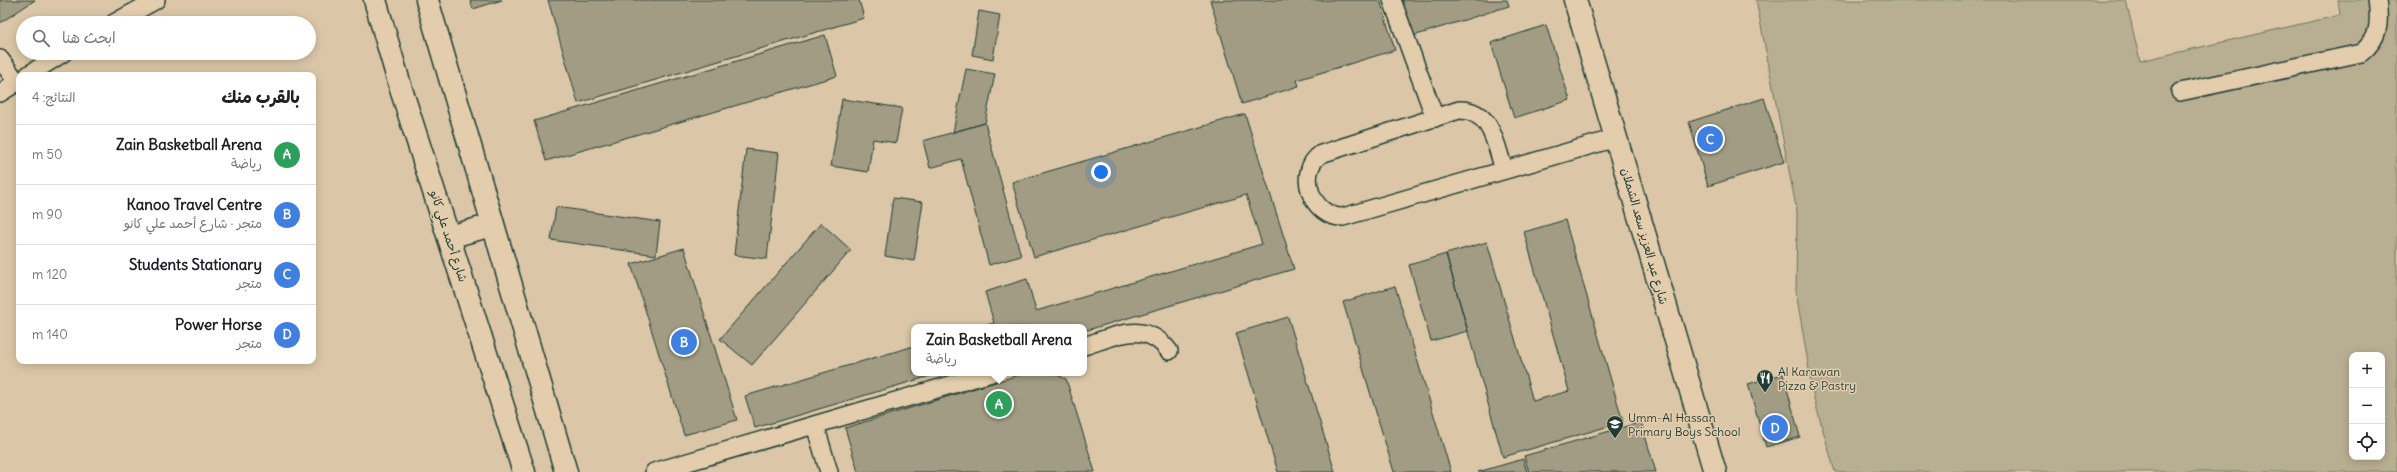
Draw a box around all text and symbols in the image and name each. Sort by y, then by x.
search box [16,16,316,60]
icon: search [30,27,52,49]
text: ابحث هنا [62,28,116,47]
text: بالقرب منك [221,86,300,108]
text: النتائج: 4 [32,89,76,106]
pin: C [1697,124,1723,154]
text: Zain Basketball Arena [116,135,262,154]
text: 50 m [32,146,63,163]
text: A [283,146,291,163]
text: رياضة [231,155,262,172]
your location [1091,162,1111,182]
street label: شارع عبد العزيز سعد الشملان [1616,166,1672,307]
street label: شارع أحمد علي كانو [423,187,471,285]
text: Kanoo Travel Centre [127,195,262,214]
text: 90 m [32,206,63,223]
text: B [283,206,291,223]
text: متجر · شارع أحمد علي كانو [124,215,262,232]
text: Students Stationary [129,255,262,274]
text: 120 m [32,266,67,283]
text: C [283,266,291,283]
text: متجر [237,275,262,292]
text: Power Horse [175,315,262,334]
popup [911,324,1087,376]
text: 140 m [32,326,68,343]
text: D [282,326,292,343]
pin: B [671,327,697,357]
text: Zain Basketball Arena [926,330,1072,349]
text: متجر [237,335,262,352]
text: رياضة [926,350,957,367]
map controls [2349,352,2385,460]
button: + [2349,352,2385,388]
place label: Al Karawan Pizza & Pastry [1778,364,1856,393]
restaurant icon: Al Karawan Pizza & Pastry [1755,368,1775,393]
button: − [2349,388,2385,424]
pin: A [986,389,1012,419]
place label: Umm-Al Hassan Primary Boys School [1628,410,1740,439]
pin: D [1762,413,1788,443]
school or university icon: Umm-Al Hassan Primary Boys School [1605,414,1625,439]
button: locate [2349,424,2385,460]

